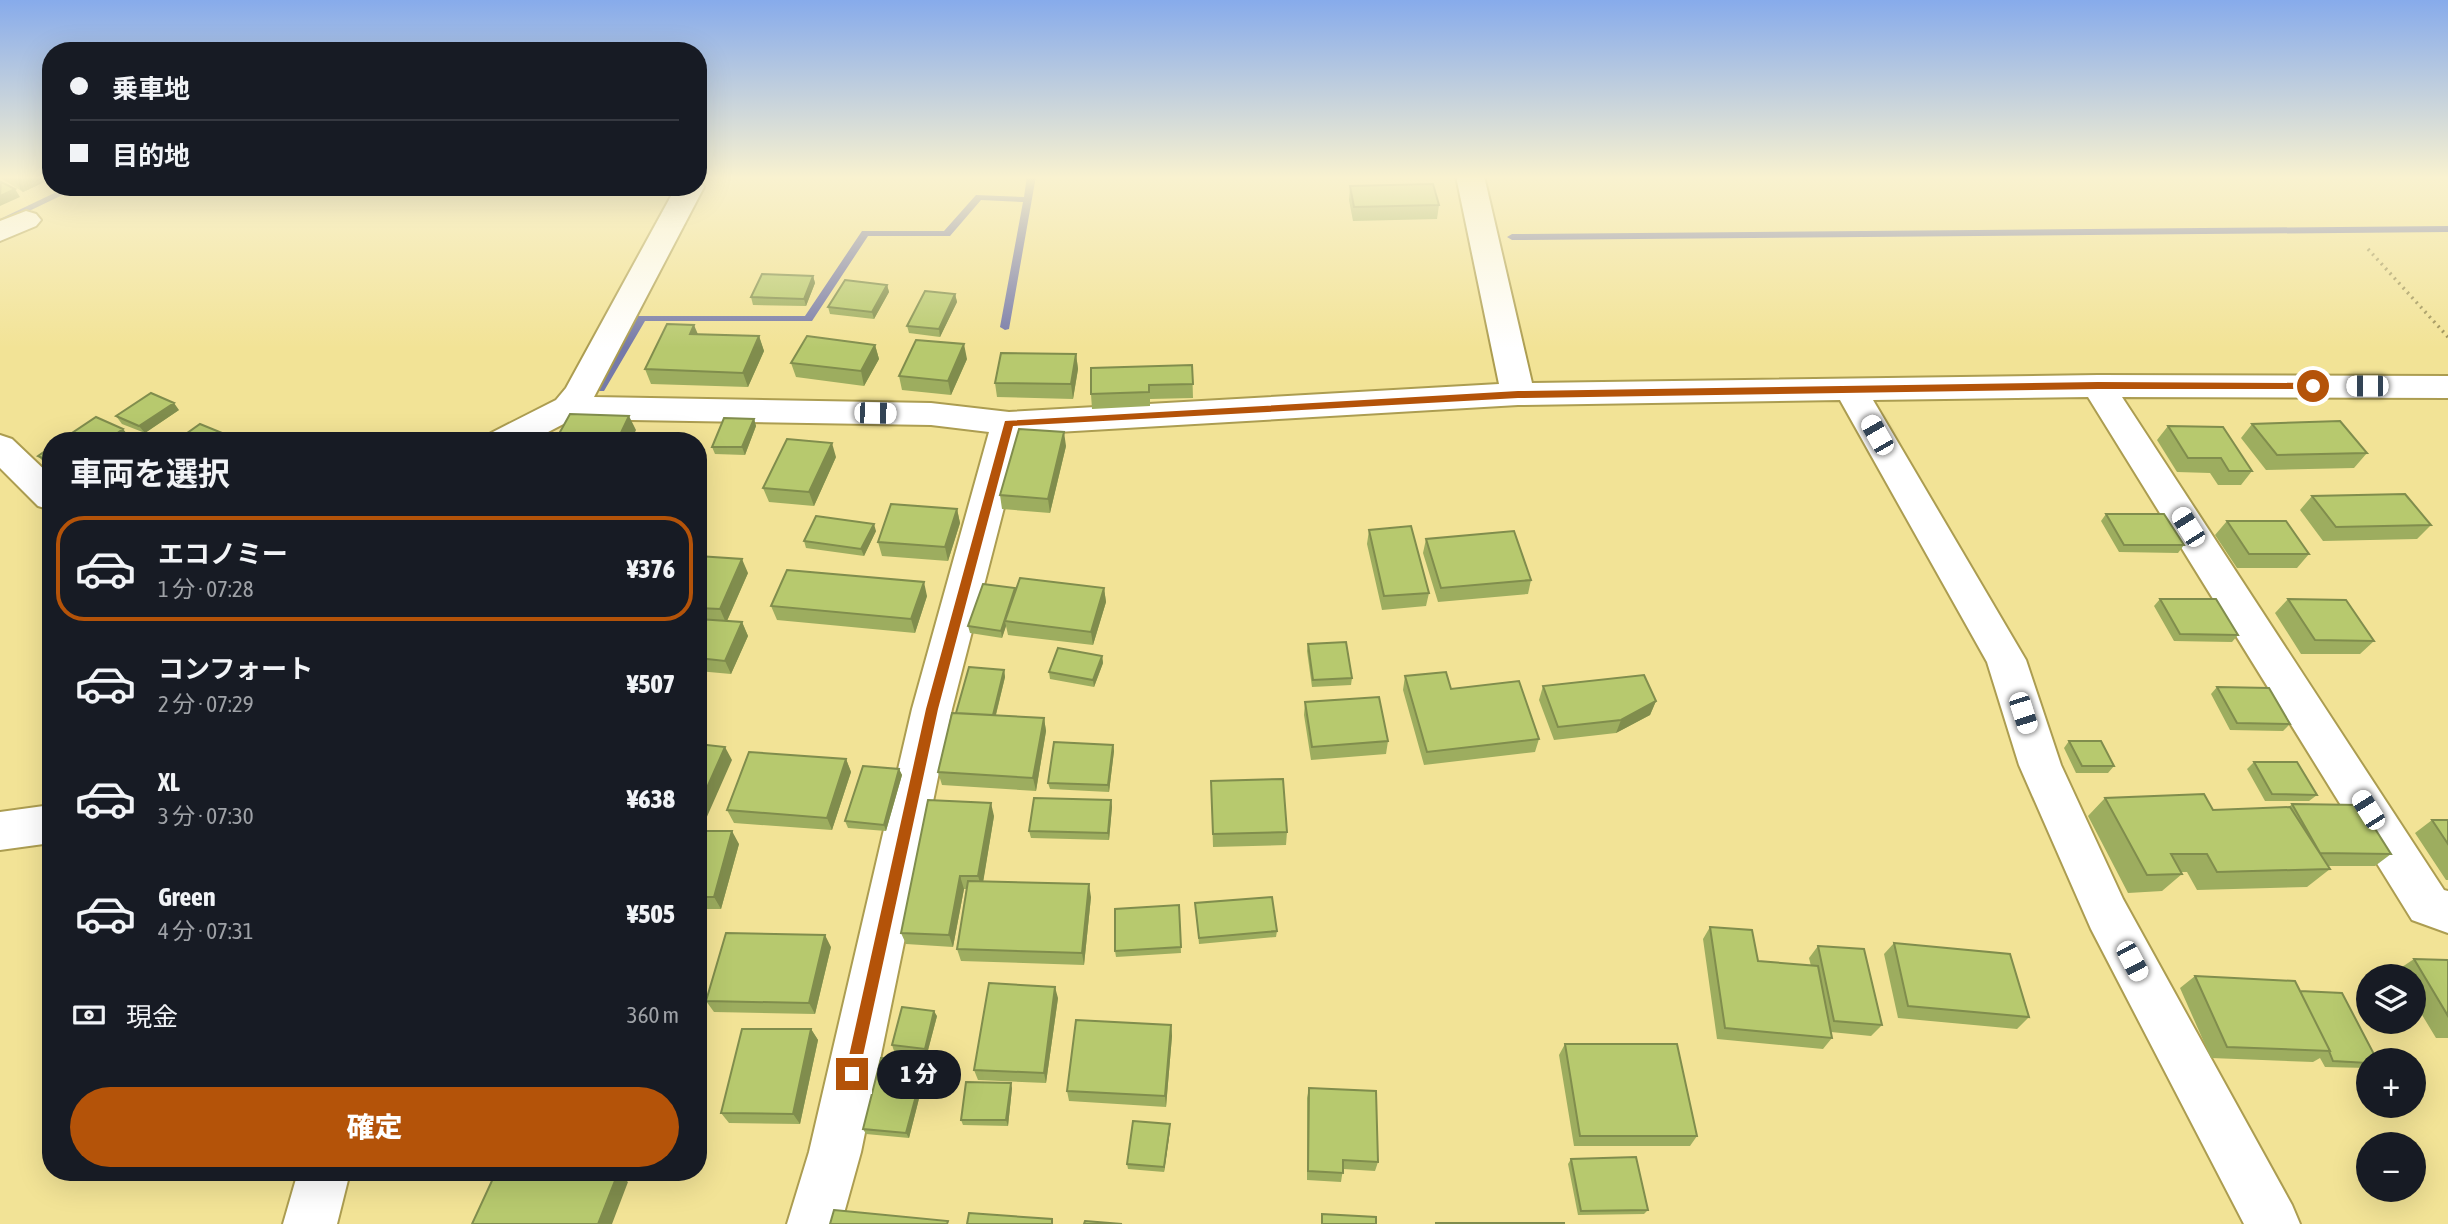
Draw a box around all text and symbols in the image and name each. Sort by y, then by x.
text: 乗車地 [112,74,190,104]
text: 目的地 [112,141,190,171]
route start [2297,370,2329,402]
car [2347,376,2389,397]
car [854,402,897,424]
car [1858,412,1897,458]
text: 車両を選択 [70,455,230,492]
car [2168,504,2209,550]
icon: car [74,537,137,600]
text: エコノミー [158,539,288,569]
text: ¥376 [627,554,675,584]
text: 1 分 · 07:28 [158,576,254,602]
icon: car [74,652,137,715]
text: コンフォート [158,654,313,684]
text: ¥507 [627,669,675,699]
car [2007,690,2040,736]
text: 2 分 · 07:29 [158,691,254,717]
icon: car [74,767,137,830]
text: XL [158,767,180,797]
text: ¥638 [627,784,675,814]
car [2348,787,2389,833]
text: 3 分 · 07:30 [158,803,254,829]
icon: car [74,882,137,945]
text: Green [158,882,216,912]
text: ¥505 [627,899,675,929]
text: 4 分 · 07:31 [158,918,254,944]
car [2113,938,2152,984]
map controls [2356,964,2426,1202]
button: layers [2356,964,2426,1034]
icon: cash [70,996,108,1034]
text: 現金 [126,1002,178,1032]
text: 360 m [627,1002,679,1028]
button: + [2356,1048,2426,1118]
callout: 1 分 [876,1050,960,1098]
route end [836,1058,868,1090]
text: 1 分 [901,1061,937,1087]
button: 確定 [70,1087,679,1167]
button: − [2356,1132,2426,1202]

